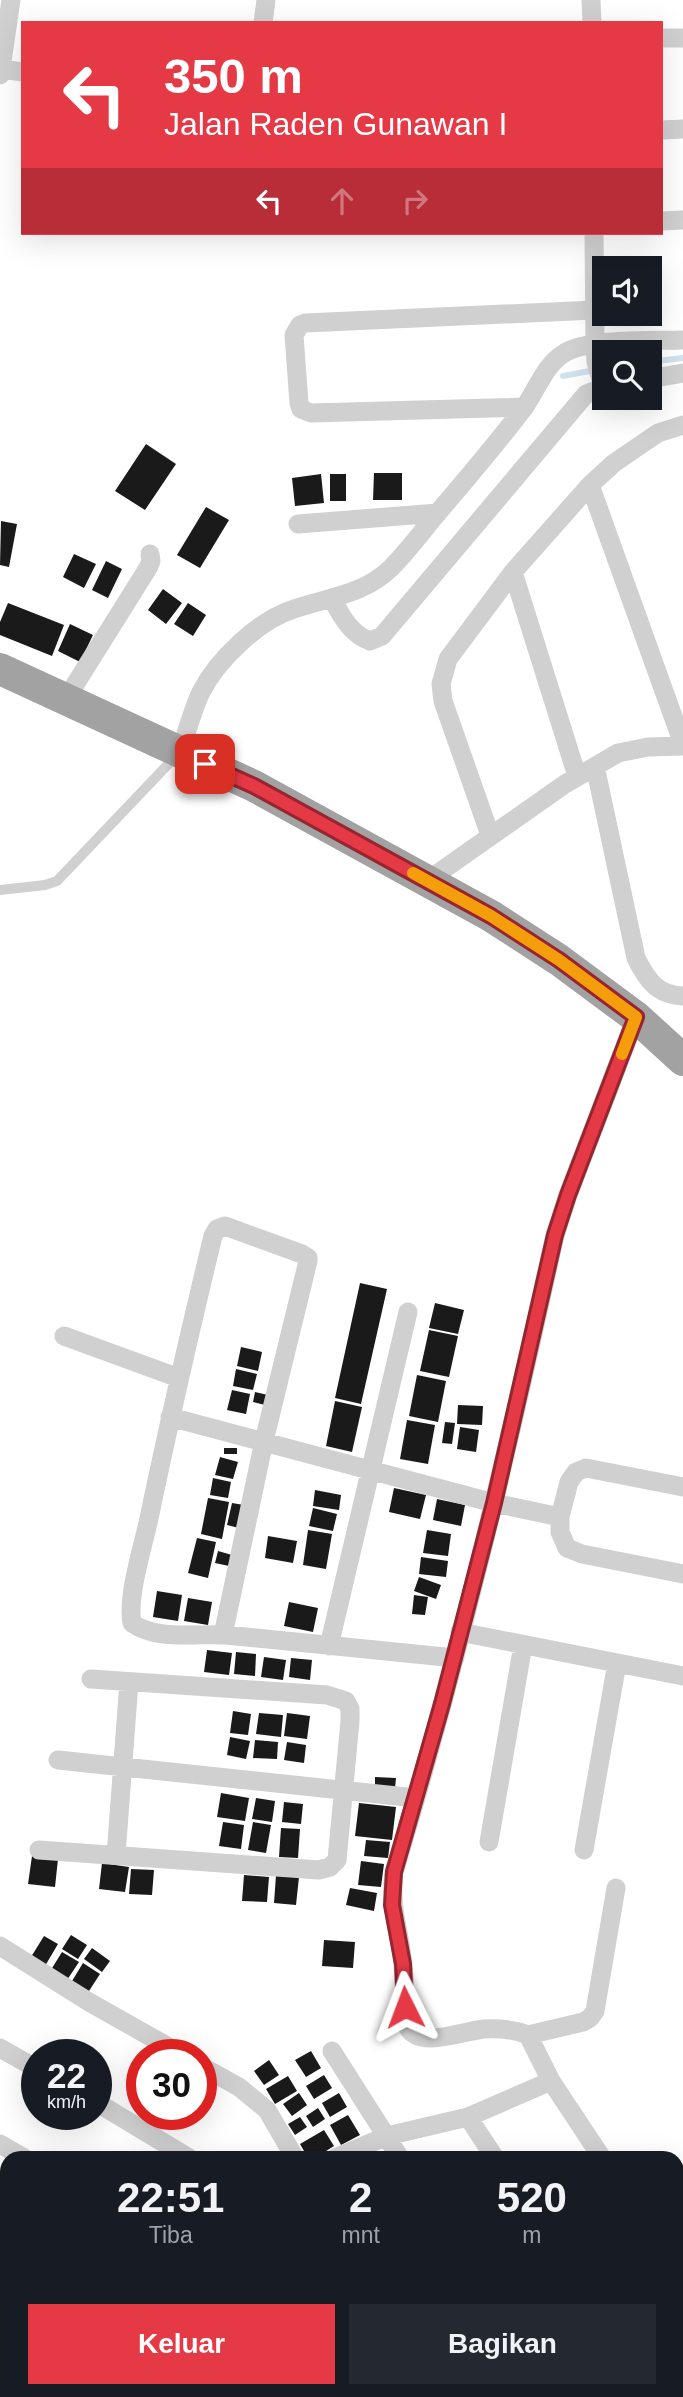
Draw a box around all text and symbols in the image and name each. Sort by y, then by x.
icon: left [49,49,140,140]
text: 350 m [164,49,303,103]
text: Jalan Raden Gunawan I [164,106,507,142]
icon: left [250,182,288,220]
icon: ahead [323,182,361,220]
icon: right [396,182,434,220]
map controls [592,256,662,410]
button: sound [592,256,662,326]
button: search [592,340,662,410]
pin [175,734,235,794]
icon: arrive [186,745,224,783]
position arrow [368,1970,442,2044]
speed limit sign: 30 [126,2039,217,2130]
text: 22 [47,2056,86,2095]
text: km/h [47,2092,86,2112]
text: 22:51 [117,2174,224,2221]
text: 2 [349,2174,372,2221]
text: 520 [497,2174,567,2221]
text: Tiba [149,2222,193,2248]
text: mnt [341,2222,380,2248]
text: m [522,2222,541,2248]
button: Keluar [28,2304,335,2384]
button: Bagikan [349,2304,656,2384]

